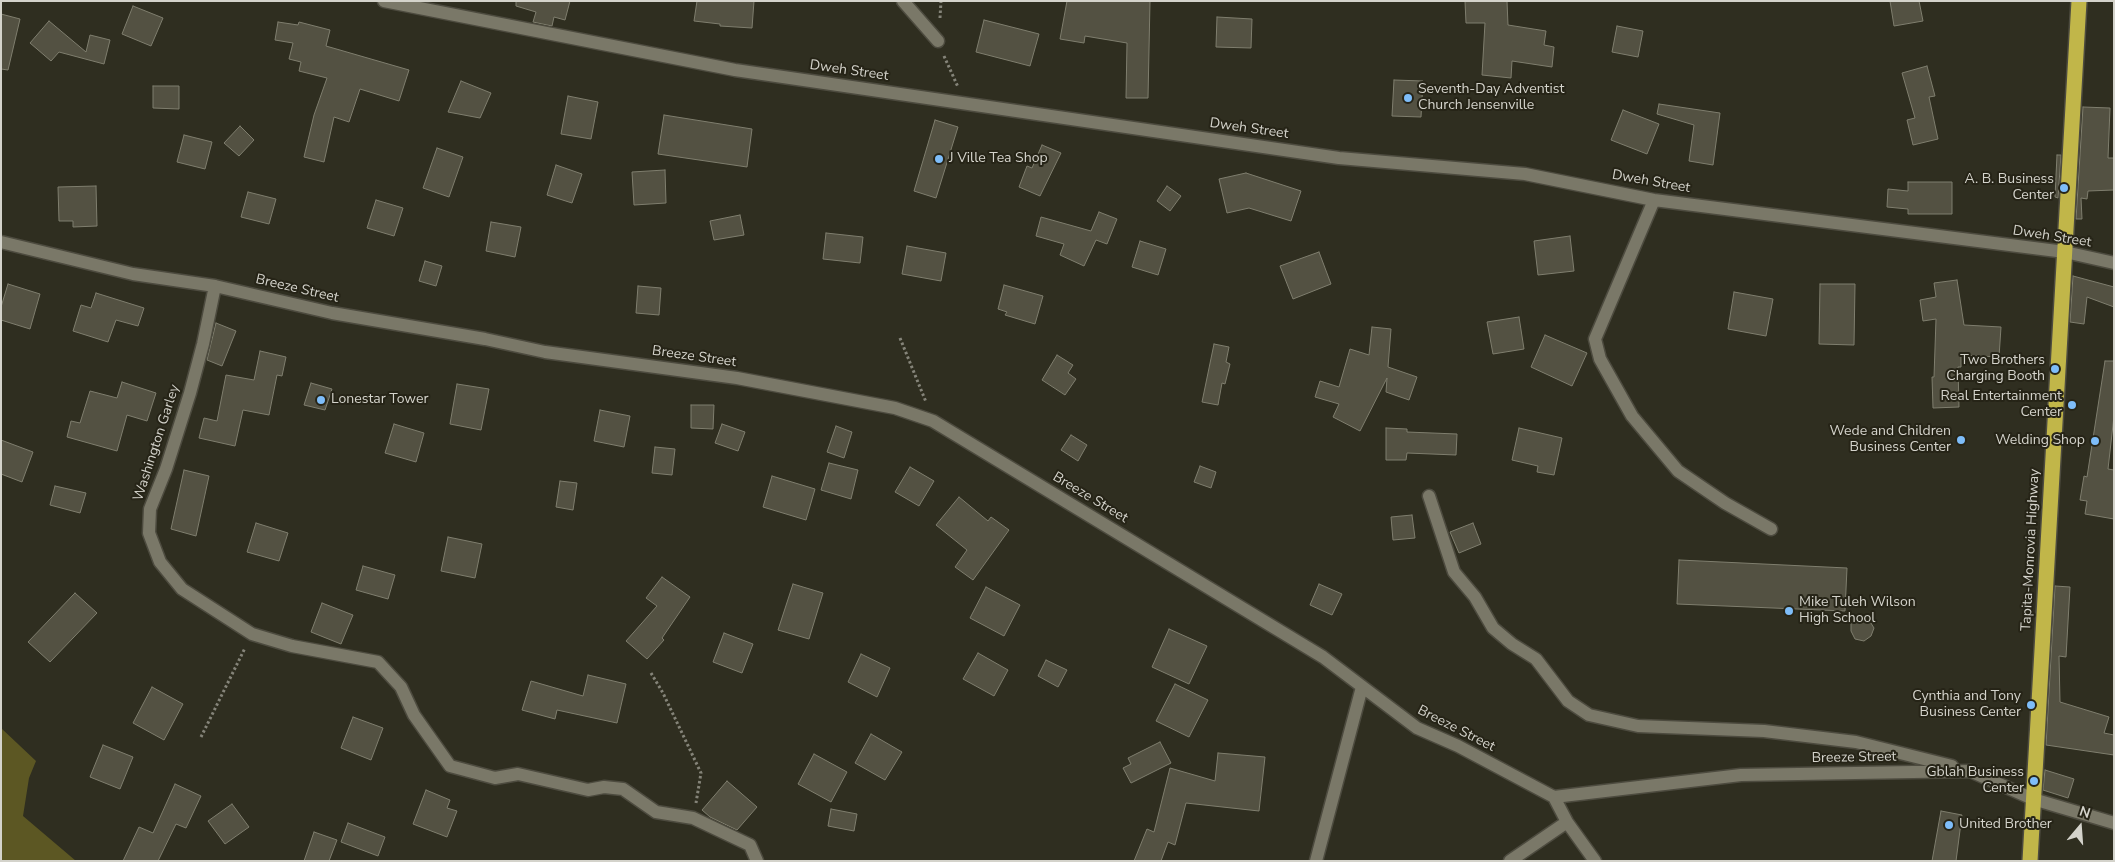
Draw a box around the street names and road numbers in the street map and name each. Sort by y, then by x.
street label: Dweh Street [809,57,889,85]
street label: Dweh Street [1209,115,1289,143]
street label: Dweh Street [1611,167,1691,197]
street label: Dweh Street [2012,223,2092,251]
street label: Breeze Street [254,271,340,307]
street label: Breeze Street [651,343,737,371]
street label: Washington Garley [130,383,184,503]
street label: Tapita-Monrovia Highway [2018,468,2044,632]
street label: Breeze Street [1049,469,1131,527]
street label: Breeze Street [1414,702,1498,756]
street label: Breeze Street [1811,749,1897,767]

